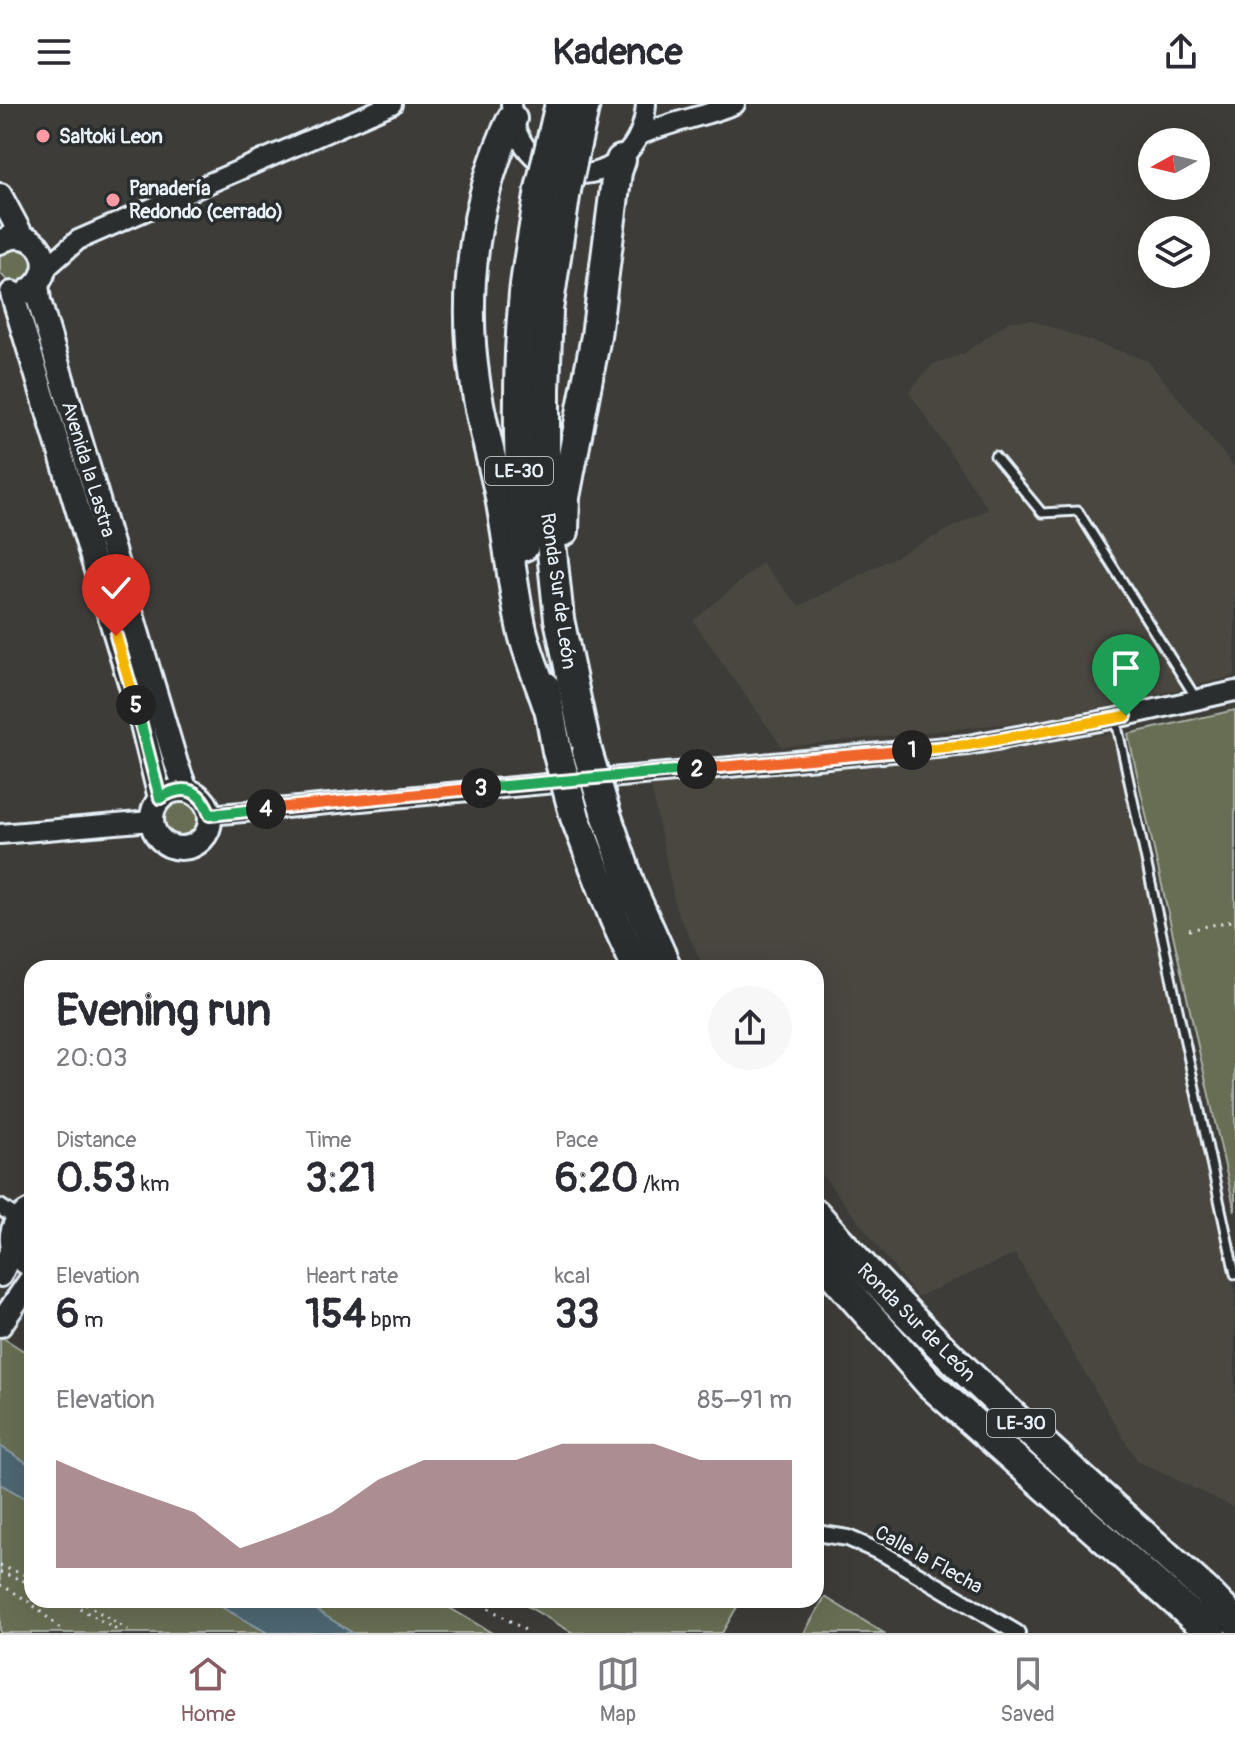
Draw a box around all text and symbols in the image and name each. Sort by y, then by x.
icon: menu [32,30,76,74]
text: Kadence [553,30,682,75]
icon: share [1159,30,1203,74]
place label: Saltoki Leon [59,124,163,149]
marker: Saltoki Leon [34,127,52,145]
north arrow [1138,128,1210,200]
map controls [1138,128,1210,288]
place label: Panadería Redondo (cerrado) [129,176,283,224]
marker: Panadería Redondo (cerrado) [104,191,122,209]
button: layers [1138,216,1210,288]
street label: Avenida la Lastra [56,398,121,540]
road number: LE-30 [485,457,553,485]
street label: Ronda Sur de León [535,511,582,671]
pin [82,554,150,636]
icon: check [94,566,138,610]
pin [1092,634,1160,716]
icon: arrive [1104,646,1148,690]
pin: 5 [116,685,156,725]
text: 5 [130,691,142,719]
pin: 1 [892,730,932,770]
text: 1 [908,736,916,764]
pin: 2 [677,749,717,789]
text: 2 [691,755,703,783]
pin: 3 [461,768,501,808]
text: 3 [475,774,487,802]
pin: 4 [246,789,286,829]
text: 4 [260,795,272,823]
text: Evening run [56,984,271,1039]
button: share [708,986,792,1070]
text: 20:03 [56,1042,128,1074]
text: Distance [56,1126,136,1154]
text: Time [305,1126,351,1154]
text: Pace [555,1126,598,1154]
text: 0.53 [56,1154,136,1203]
text: 3:21 [305,1154,376,1203]
text: 6:20 [555,1154,638,1203]
text: km [136,1170,170,1198]
text: /km [638,1170,680,1198]
street label: Ronda Sur de León [852,1258,981,1387]
text: Elevation [56,1262,140,1290]
text: Heart rate [305,1262,398,1290]
text: kcal [555,1262,590,1290]
text: 6 [56,1290,79,1339]
text: 154 [305,1290,366,1339]
text: 33 [555,1290,599,1339]
text: m [79,1306,104,1334]
text: bpm [366,1306,411,1334]
text: Elevation [56,1384,155,1416]
text: 85–91 m [697,1384,792,1416]
road number: LE-30 [987,1409,1055,1437]
street label: Calle la Flecha [871,1520,987,1599]
tab: Home [180,1652,236,1728]
tab: Map [596,1652,640,1728]
tab: Saved [1000,1652,1055,1728]

